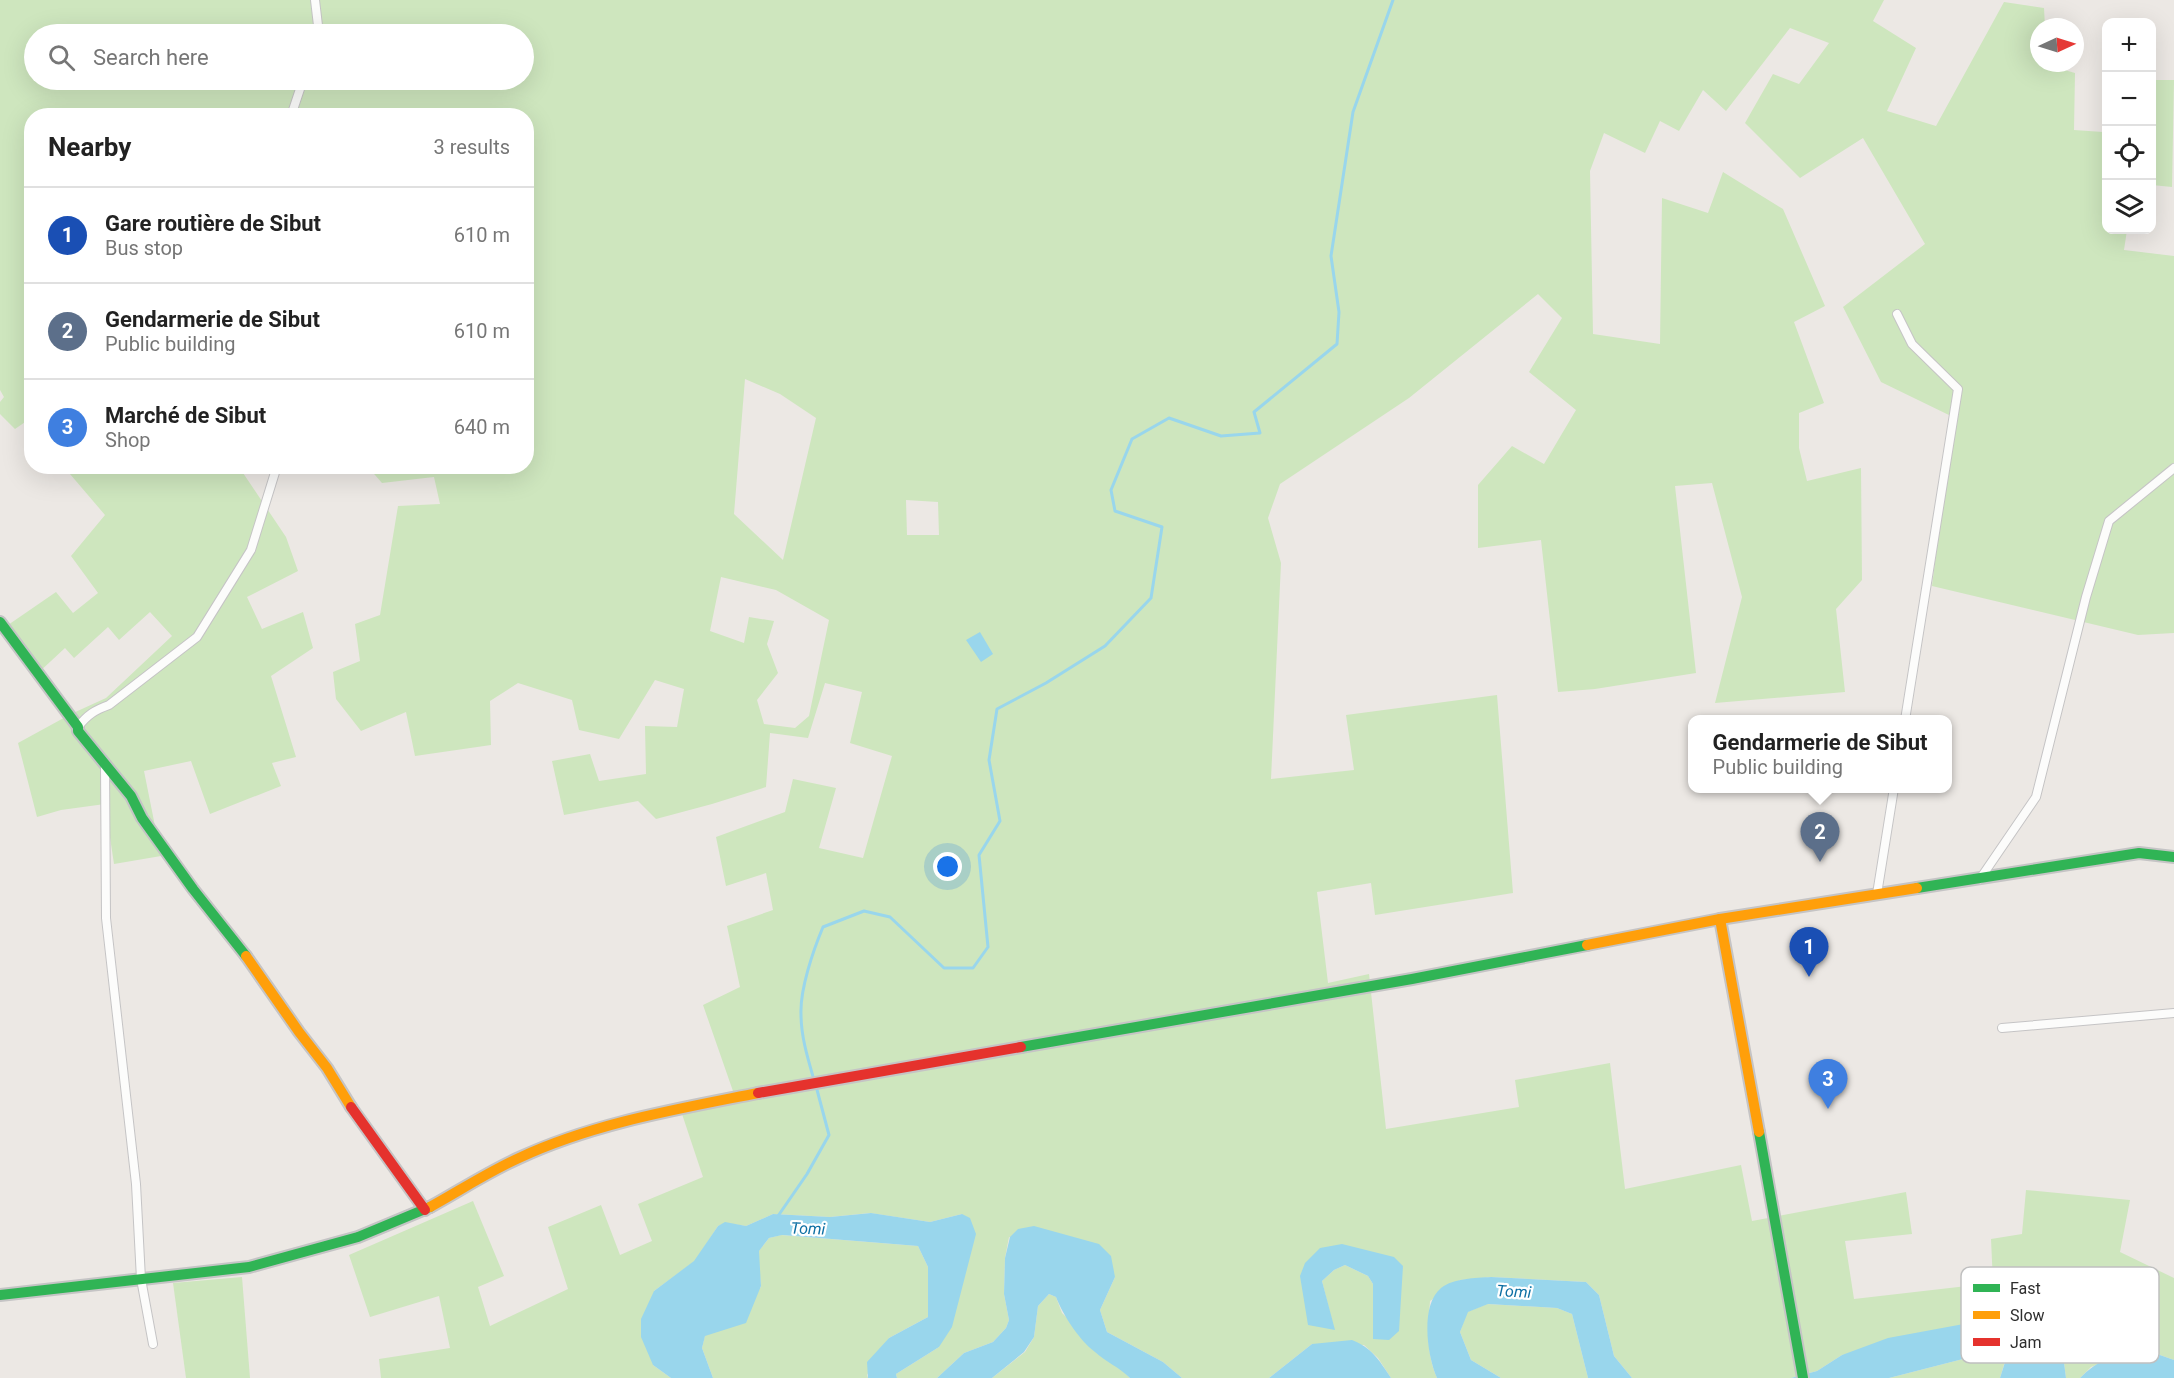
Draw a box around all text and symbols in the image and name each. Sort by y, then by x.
north arrow [2030,18,2084,72]
map controls [2102,18,2156,234]
button: + [2102,18,2156,72]
search box [24,24,534,90]
icon: search [45,41,78,74]
text: Search here [93,45,209,70]
button: − [2102,72,2156,126]
button: locate [2102,126,2156,180]
text: Nearby [48,132,131,162]
text: 3 results [434,135,510,159]
button: layers [2102,180,2156,234]
text: Gare routière de Sibut [105,211,321,236]
text: 1 [62,223,73,247]
text: 610 m [454,223,510,247]
text: Bus stop [105,236,183,260]
text: Gendarmerie de Sibut [105,307,320,332]
text: 2 [62,319,73,343]
text: 610 m [454,319,510,343]
text: Public building [105,332,235,356]
text: Marché de Sibut [105,403,266,428]
text: 3 [62,415,73,439]
text: 640 m [454,415,510,439]
text: Shop [105,428,151,452]
popup [1688,715,1952,793]
text: Gendarmerie de Sibut [1713,730,1927,755]
text: Public building [1713,755,1843,779]
pin: 2 [1800,812,1840,862]
your location [933,852,962,881]
pin: 1 [1790,928,1828,977]
pin: 3 [1808,1060,1848,1109]
water label: Tomi [790,1218,826,1239]
legend [1961,1267,2159,1363]
text: Fast [2010,1279,2041,1298]
water label: Tomi [1496,1281,1532,1302]
text: Slow [2010,1306,2045,1325]
text: Jam [2010,1333,2042,1352]

